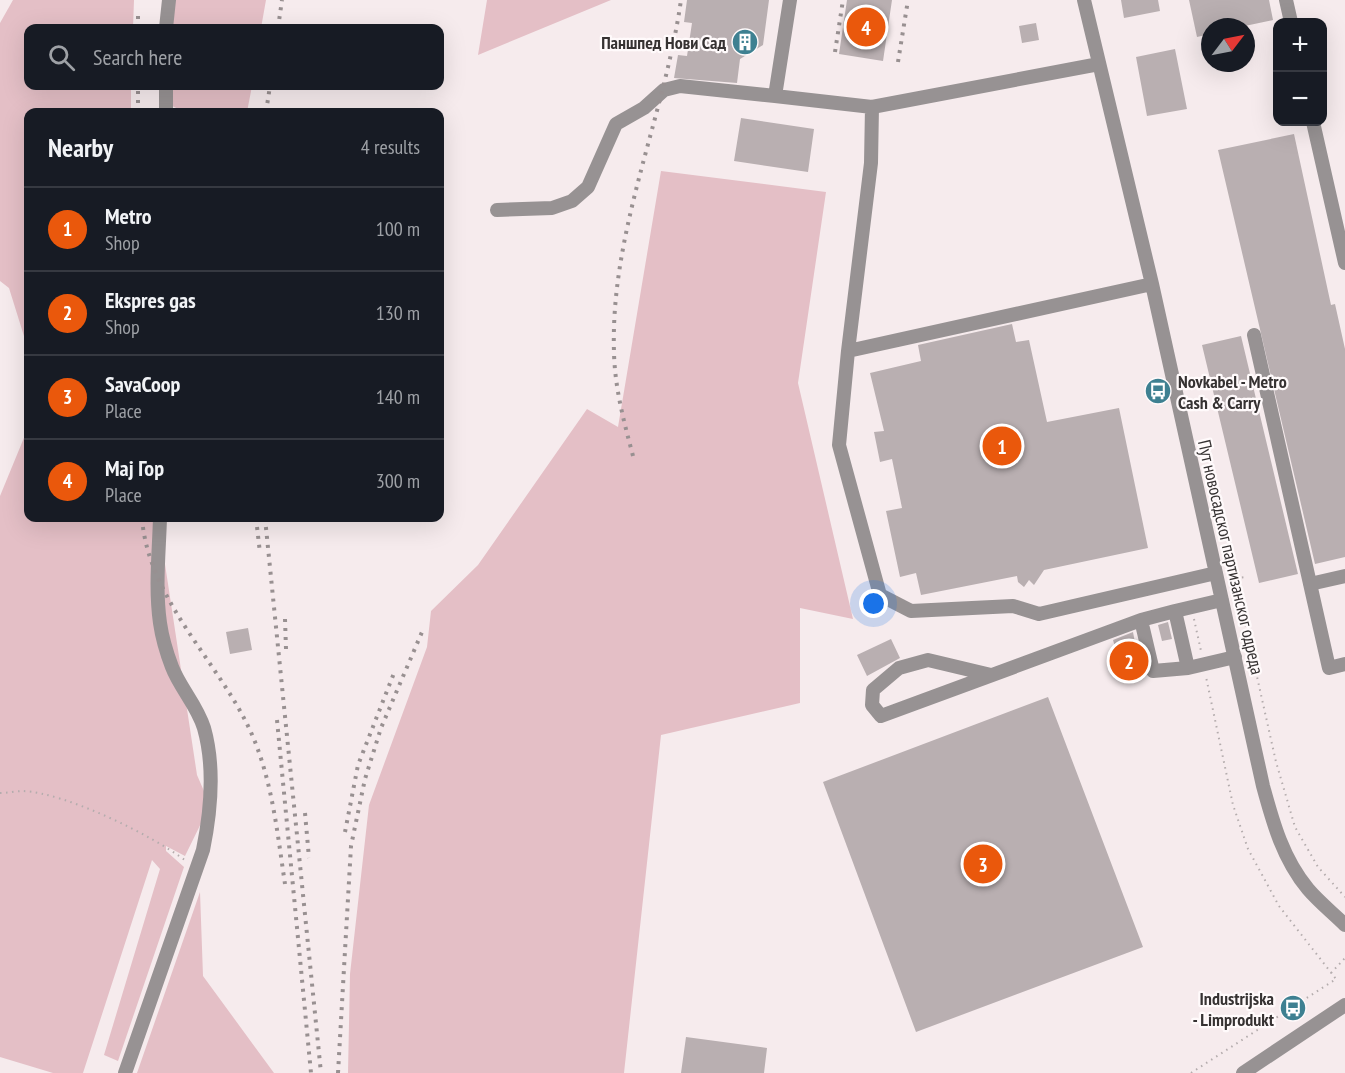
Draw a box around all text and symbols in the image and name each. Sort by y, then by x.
pin: 4 [846,4,886,50]
north arrow [1201,18,1255,72]
map controls [1273,18,1327,126]
button: + [1273,18,1327,72]
search box [24,24,444,90]
building icon: Паншпед Нови Сад [730,27,760,57]
place label: Паншпед Нови Сад [601,31,726,54]
icon: search [45,41,78,74]
text: Search here [93,43,182,71]
button: − [1273,72,1327,126]
text: Nearby [48,131,113,164]
text: 4 results [361,134,420,160]
text: Metro [105,202,152,230]
text: 1 [63,216,72,242]
text: 100 m [376,216,420,242]
text: Shop [105,230,140,256]
text: Ekspres gas [105,286,196,314]
text: 2 [63,300,72,326]
text: 130 m [376,300,420,326]
text: Shop [105,314,140,340]
text: SavaCoop [105,370,180,398]
place label: Novkabel - Metro Cash & Carry [1178,370,1287,414]
bus stop icon: Novkabel - Metro Cash & Carry [1143,376,1173,406]
text: 3 [63,384,72,410]
text: 140 m [376,384,420,410]
text: Place [105,398,142,424]
pin: 1 [982,424,1022,468]
street label: Пут новосадског партизанског одреда [1193,437,1269,677]
text: Мај Гор [105,454,164,482]
text: 4 [63,468,72,494]
text: 300 m [376,468,420,494]
text: Place [105,482,142,508]
your location [859,589,888,618]
pin: 2 [1110,638,1148,684]
pin: 3 [964,842,1002,886]
place label: Industrijska - Limprodukt [1192,987,1275,1031]
bus stop icon: Industrijska - Limprodukt [1278,993,1308,1023]

